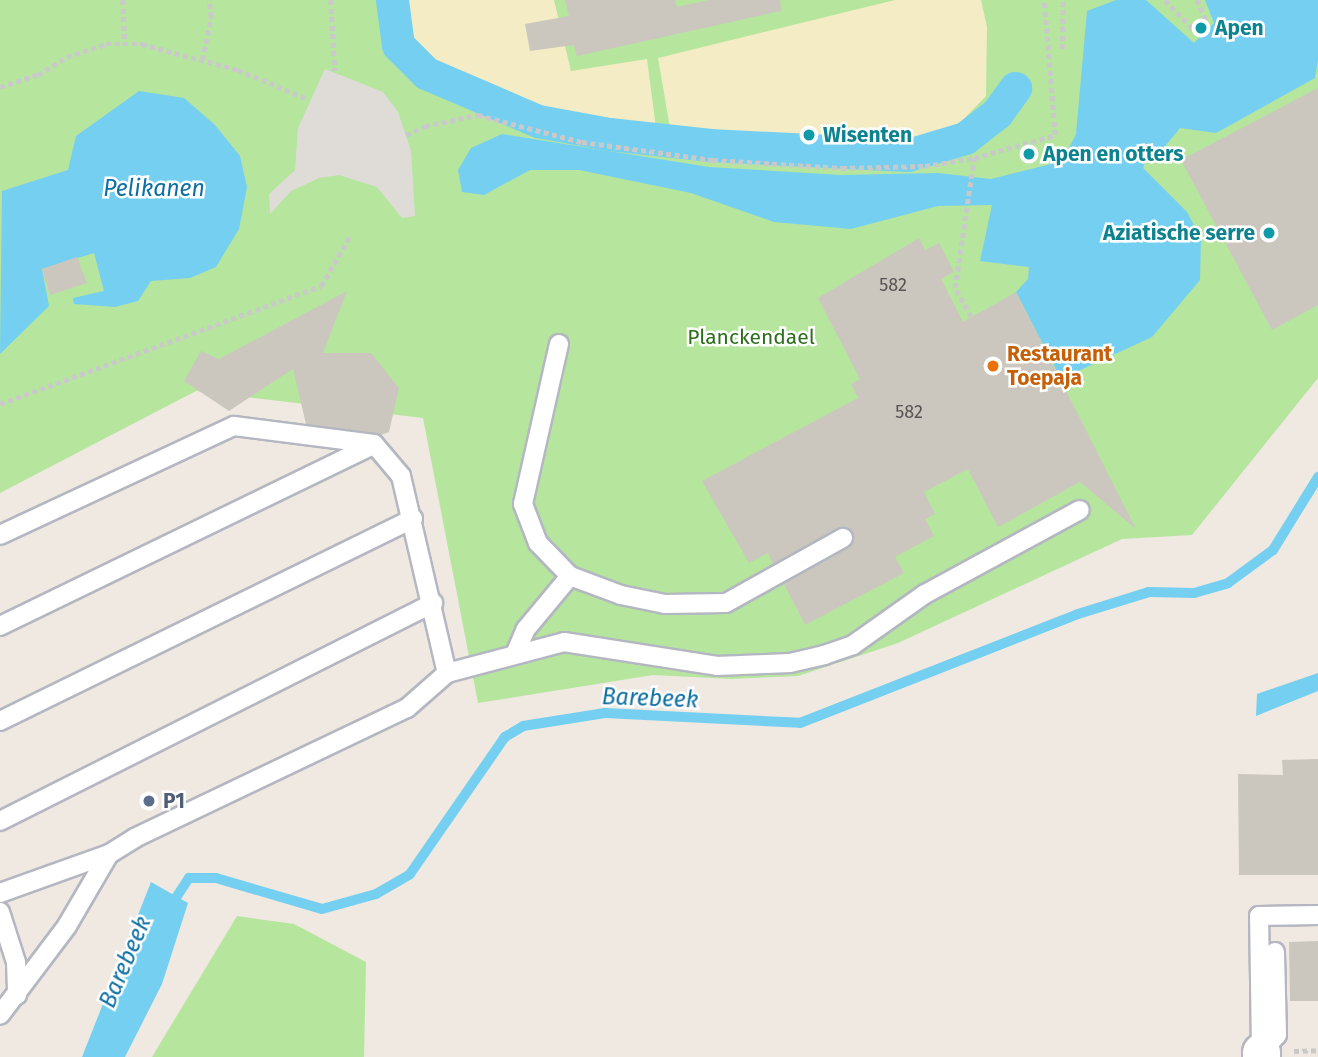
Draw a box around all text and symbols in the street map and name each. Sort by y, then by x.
place label: Apen [1215,15,1264,41]
marker: Apen [1193,20,1209,36]
place label: Wisenten [823,122,912,148]
marker: Wisenten [801,127,817,143]
place label: Apen en otters [1043,141,1183,167]
marker: Apen en otters [1021,146,1037,162]
water label: Pelikanen [103,174,205,202]
place label: Aziatische serre [1103,220,1255,246]
marker: Aziatische serre [1261,225,1277,241]
house number: 582 [879,274,907,296]
park label: Planckendael [687,324,815,350]
place label: Restaurant Toepaja [1007,341,1112,391]
marker: Restaurant Toepaja [985,358,1001,374]
house number: 582 [895,401,923,423]
water label: Barebeek [601,683,699,713]
place label: P1 [163,788,185,814]
marker: P1 [141,793,157,809]
water label: Barebeek [93,912,157,1012]

